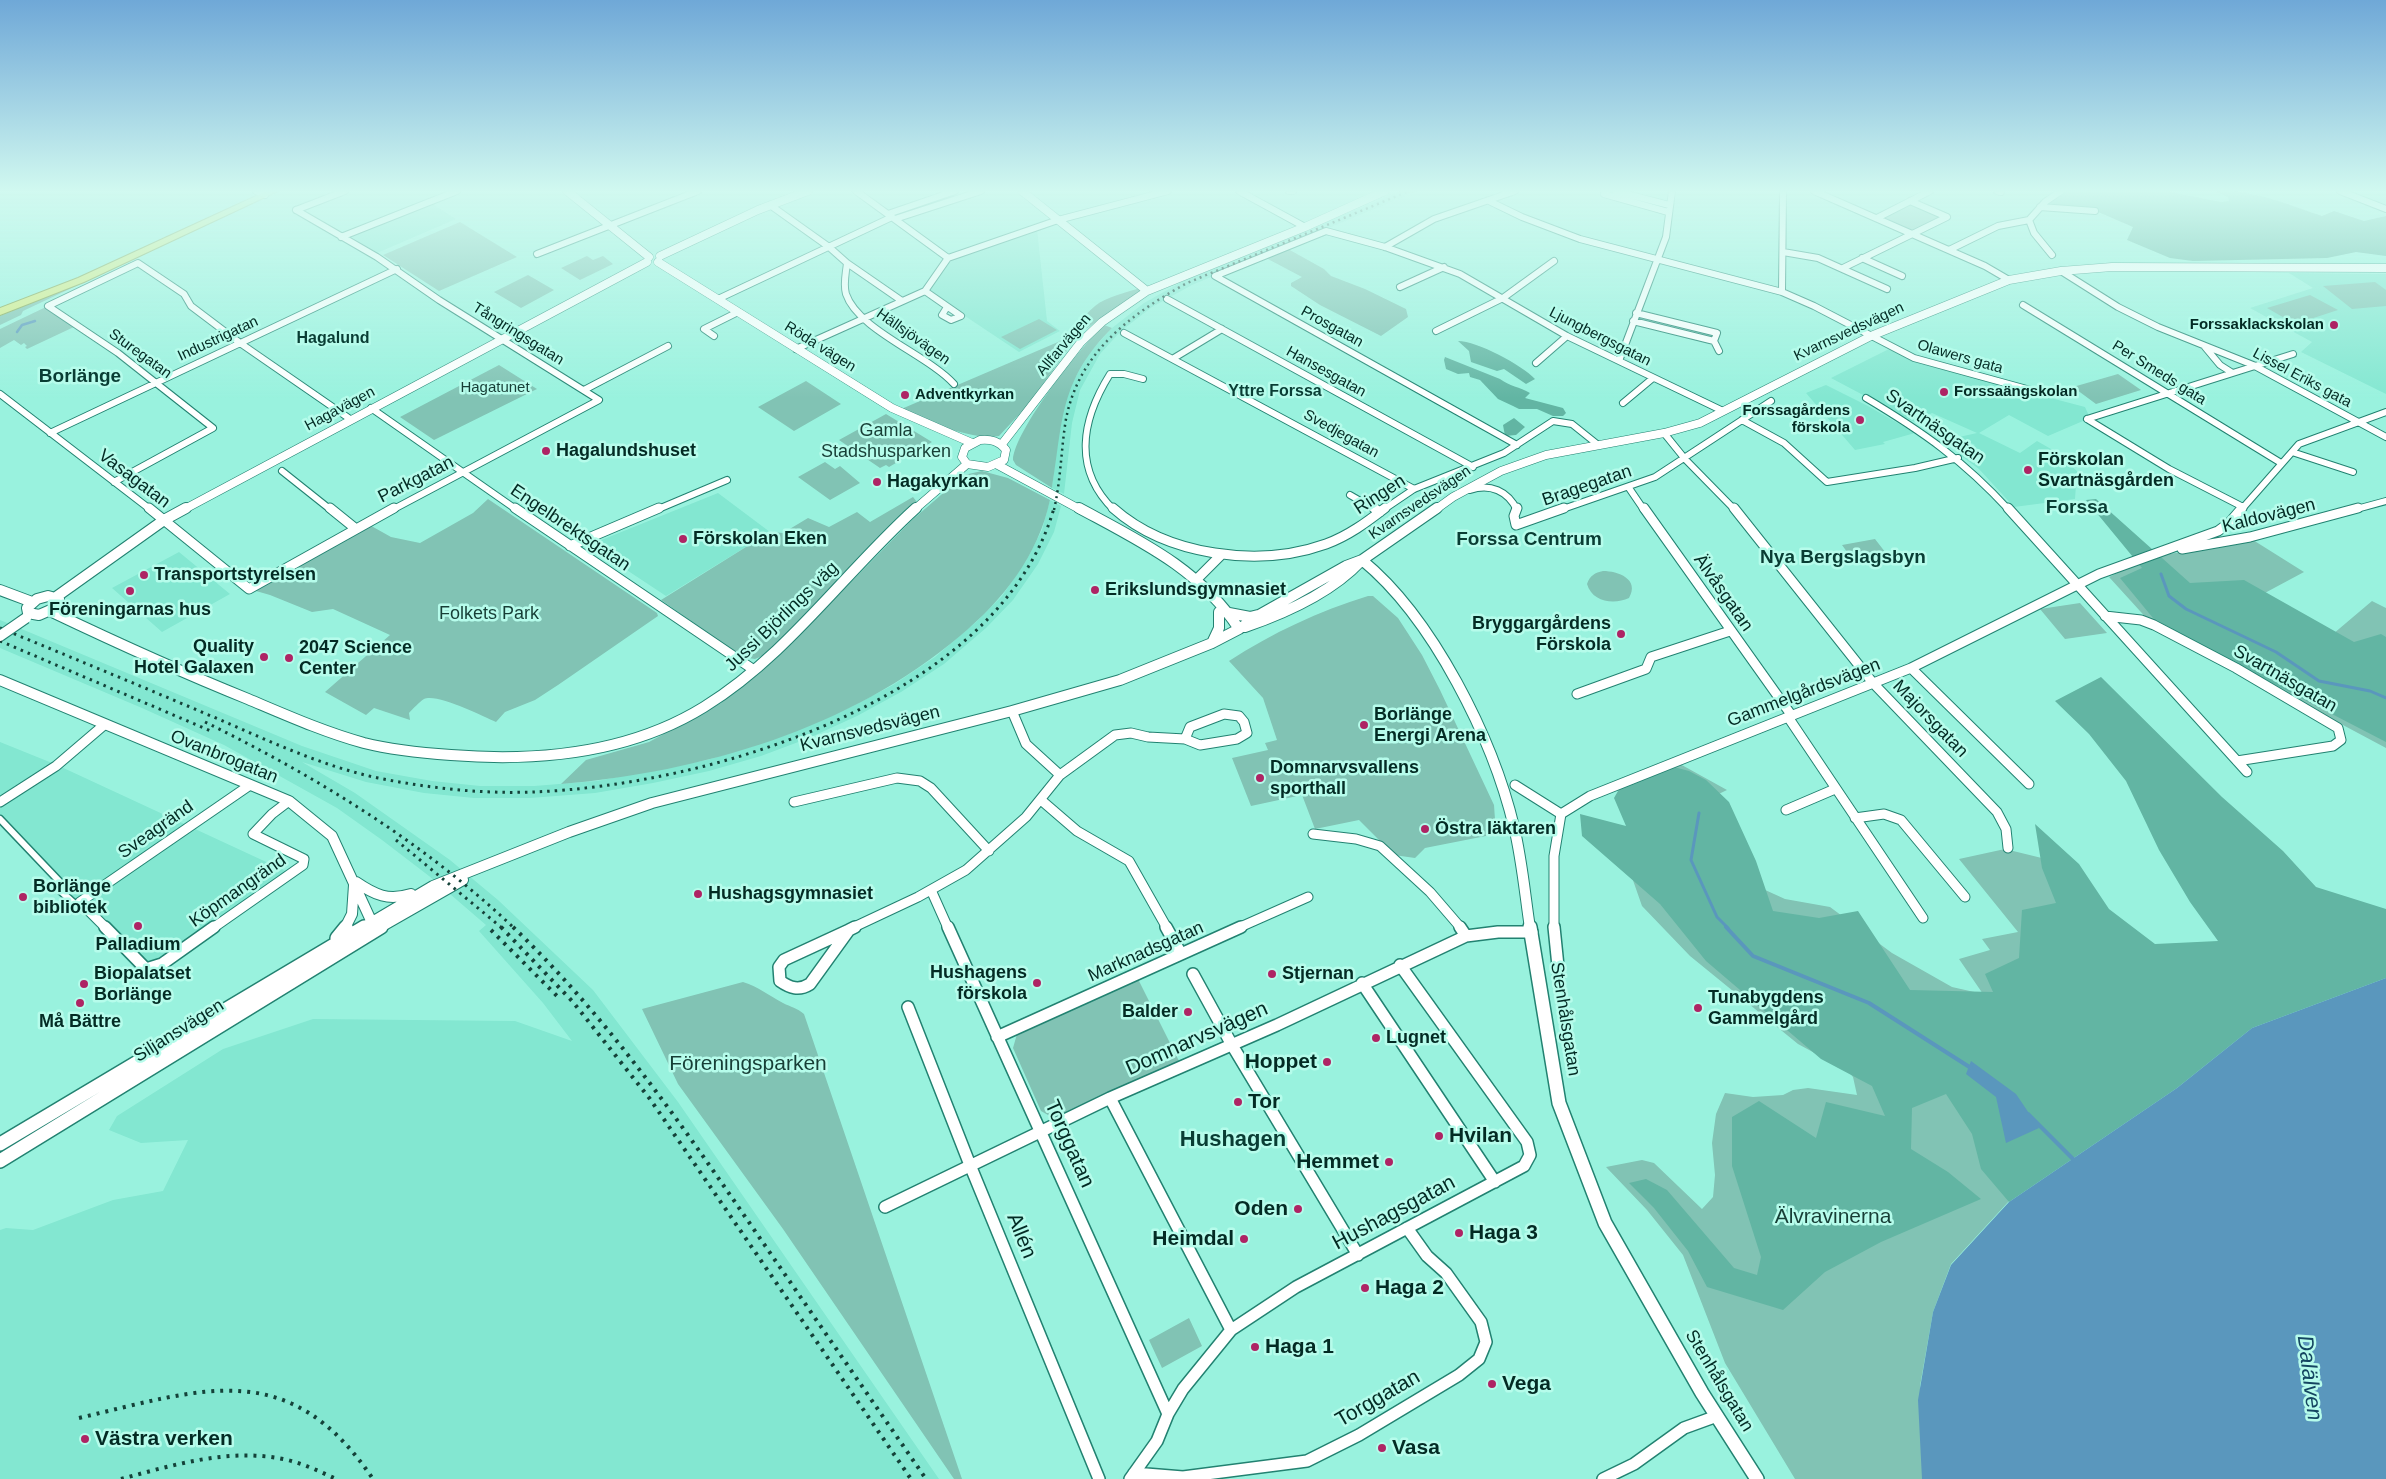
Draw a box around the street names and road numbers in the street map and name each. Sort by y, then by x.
street label: Tångringsgatan [469,299,567,369]
street label: Kvarnsvedsvägen [1791,299,1907,365]
street label: Prosgatan [1298,303,1366,351]
street label: Ljungbergsgatan [1546,304,1654,370]
street label: Hällsjövägen [873,305,953,369]
street label: Allfarvägen [1033,310,1095,380]
street label: Industrigatan [175,313,261,365]
street label: Röda vägen [781,318,859,376]
street label: Sturegatan [105,325,175,383]
street label: Olawers gata [1915,336,2005,378]
street label: Per Smeds gata [2109,337,2209,409]
street label: Hansesgatan [1283,343,1369,401]
street label: Lissel Eriks gata [2250,344,2354,412]
street label: Hagavägen [302,383,378,435]
street label: Svartnäsgatan [1881,385,1989,469]
street label: Svedjegatan [1300,406,1382,462]
street label: Vasagatan [94,445,174,513]
street label: Parkgatan [375,452,457,508]
street label: Bragegatan [1539,461,1635,511]
street label: Kvarnsvedsvägen [1366,462,1474,544]
street label: Ringen [1350,470,1410,520]
street label: Engelbrektsgatan [506,480,634,576]
street label: Kaldovägen [2220,494,2318,538]
street label: Älvåsgatan [1689,550,1757,636]
street label: Jussi Björlings väg [721,557,843,677]
street label: Svartnäsgatan [2229,641,2341,717]
street label: Gammelgårdsvägen [1724,654,1884,732]
street label: Majorsgatan [1888,676,1972,762]
street label: Kvarnsvedsvägen [798,701,942,757]
street label: Ovanbrogatan [167,726,281,788]
street label: Sveagränd [114,796,198,864]
street label: Köpmangränd [185,850,291,932]
street label: Marknadsgatan [1085,917,1207,987]
street label: Stenhålsgatan [1545,960,1585,1078]
street label: Siljansvägen [130,995,228,1067]
street label: Domnarvsvägen [1122,996,1272,1082]
street label: Torggatan [1038,1096,1100,1192]
street label: Hushagsgatan [1328,1170,1460,1256]
street label: Allén [1001,1210,1041,1262]
street label: Stenhålsgatan [1680,1326,1758,1436]
street label: Torggatan [1331,1365,1425,1433]

